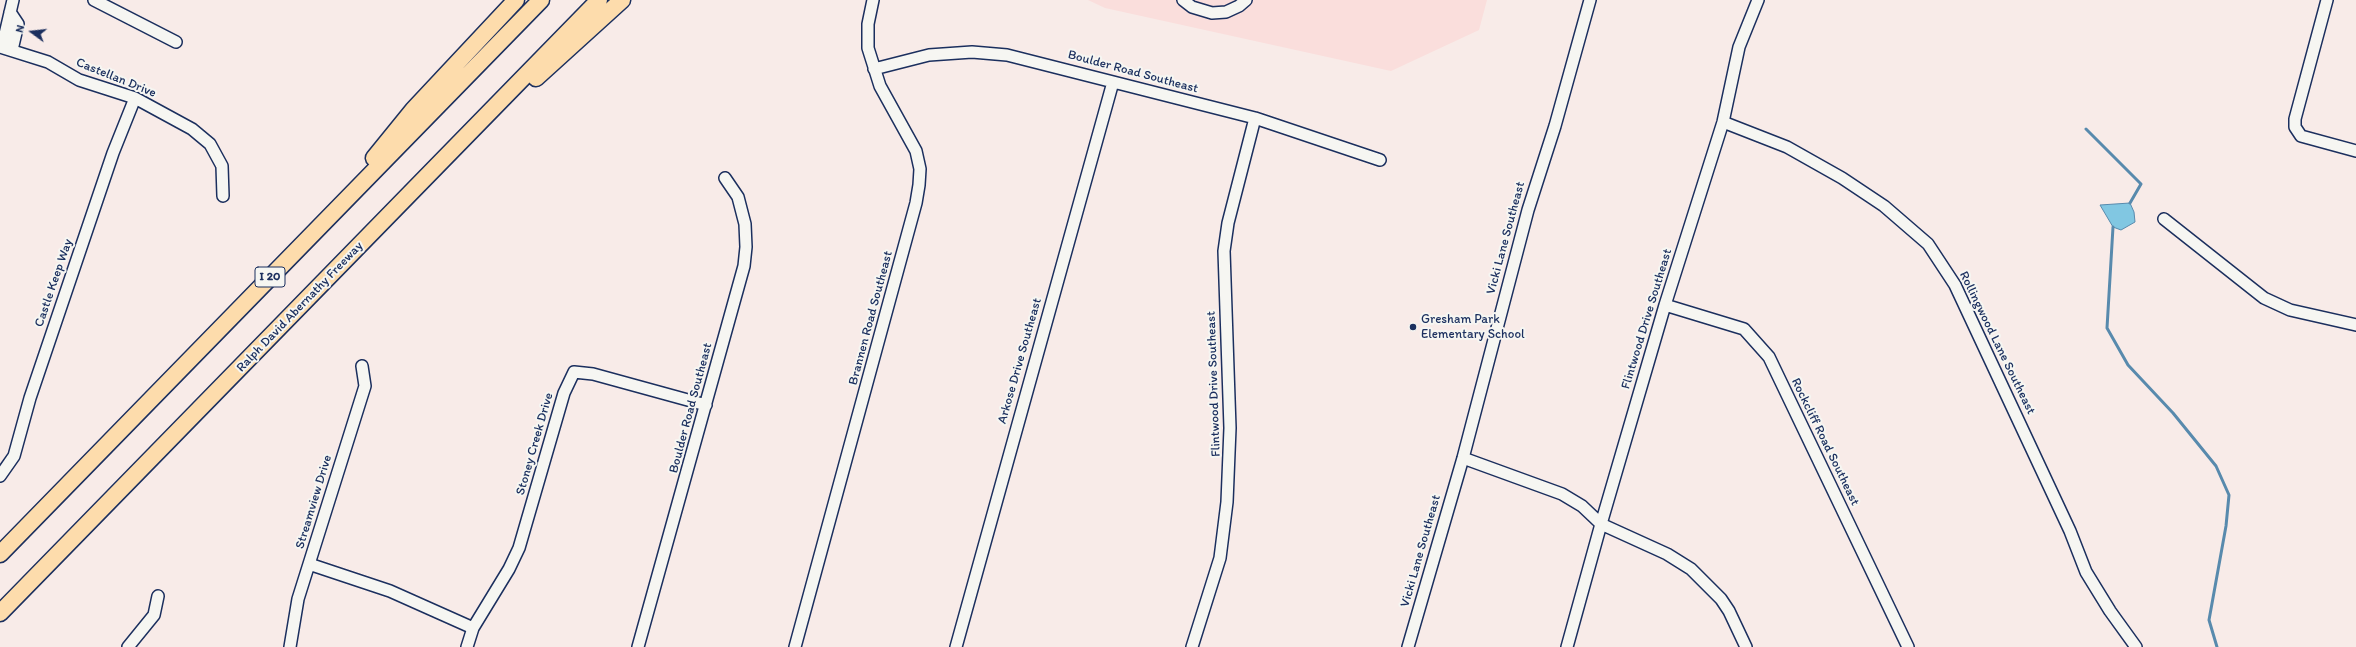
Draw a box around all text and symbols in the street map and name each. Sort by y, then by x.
north arrow [12,12,52,52]
text: N [13,23,27,34]
street label: Boulder Road Southeast [1066,47,1200,97]
street label: Castellan Drive [74,55,158,101]
street label: Vicki Lane Southeast [1483,180,1529,296]
street label: Castle Keep Way [32,237,76,329]
street label: Ralph David Abernathy Freeway [233,238,367,376]
street label: Flintwood Drive Southeast [1618,247,1676,391]
street label: Brannen Road Southeast [846,249,896,387]
road number: I 20 [255,267,285,287]
street label: Rollingwood Lane Southeast [1955,269,2039,417]
street label: Arkose Drive Southeast [995,296,1045,426]
street label: Flintwood Drive Southeast [1204,311,1224,457]
place label: Gresham Park Elementary School [1421,312,1525,343]
marker: Gresham Park Elementary School [1408,322,1418,332]
street label: Boulder Road Southeast [666,341,716,475]
street label: Rockcliff Road Southeast [1787,376,1863,508]
street label: Stoney Creek Drive [513,391,557,497]
street label: Streamview Drive [292,453,336,551]
street label: Vicki Lane Southeast [1397,493,1445,609]

